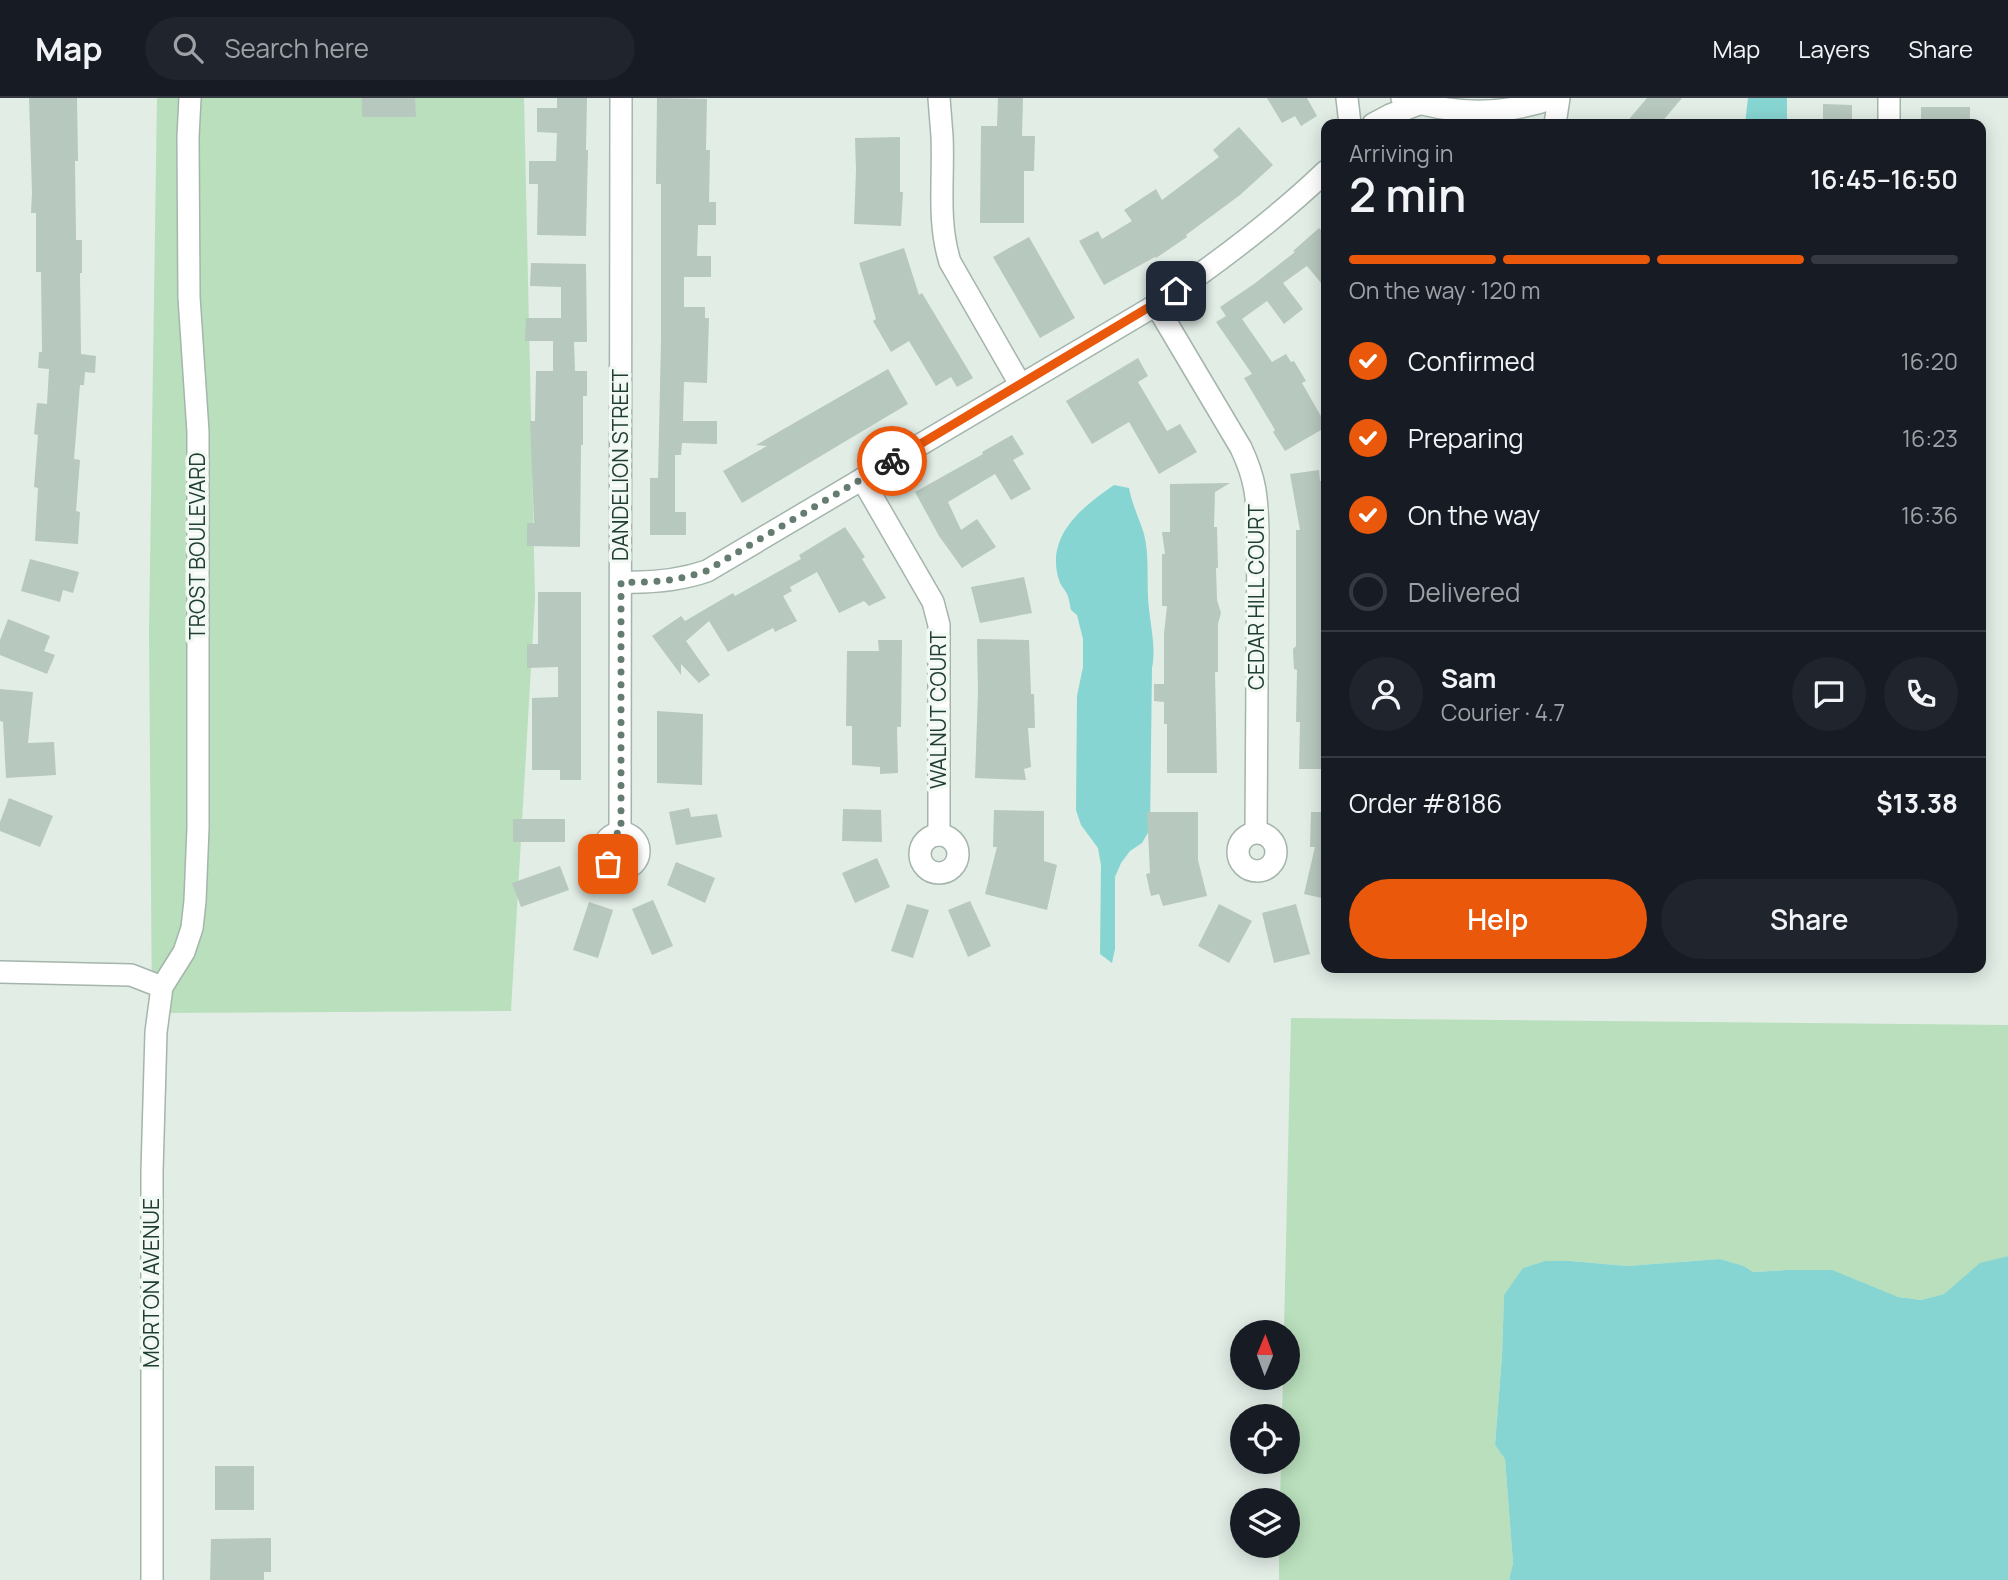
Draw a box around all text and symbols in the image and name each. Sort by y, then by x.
search box [145,17,635,80]
text: Map [35,26,103,71]
icon: search [169,29,207,67]
text: Search here [225,30,369,66]
text: Map [1713,32,1760,65]
text: Layers [1798,32,1870,65]
text: Share [1908,32,1973,65]
text: Arriving in [1349,137,1454,169]
text: 16:45–16:50 [1810,161,1958,197]
text: 2 min [1349,163,1466,226]
pin [1146,261,1206,321]
icon: home [1157,272,1195,310]
text: On the way · 120 m [1349,274,1541,306]
icon: check [1349,342,1387,380]
text: Confirmed [1408,343,1535,379]
text: 16:20 [1901,345,1958,377]
street label: DANDELION STREET [606,369,634,561]
icon: check [1349,419,1387,457]
text: Preparing [1408,420,1524,456]
text: 16:23 [1902,422,1958,454]
courier [857,426,927,496]
icon: bike [873,442,911,480]
street label: TROST BOULEVARD [183,452,211,640]
icon: check [1349,496,1387,534]
text: On the way [1408,497,1540,533]
text: 16:36 [1901,499,1958,531]
street label: CEDAR HILL COURT [1242,504,1270,690]
text: Delivered [1408,574,1520,610]
street label: WALNUT COURT [924,630,952,789]
button: person [1349,657,1423,731]
button: chat [1792,657,1866,731]
button: phone [1884,657,1958,731]
text: Sam [1441,660,1496,696]
text: Courier · 4.7 [1441,696,1565,728]
text: Order #8186 [1349,785,1503,821]
text: $13.38 [1876,785,1958,821]
pin [578,834,638,894]
icon: bag [589,845,627,883]
button: Help [1349,879,1647,959]
button: Share [1661,879,1958,959]
street label: MORTON AVENUE [137,1198,165,1368]
north arrow [1230,1320,1300,1390]
map controls [1230,1320,1300,1558]
button: locate [1230,1404,1300,1474]
button: layers [1230,1488,1300,1558]

